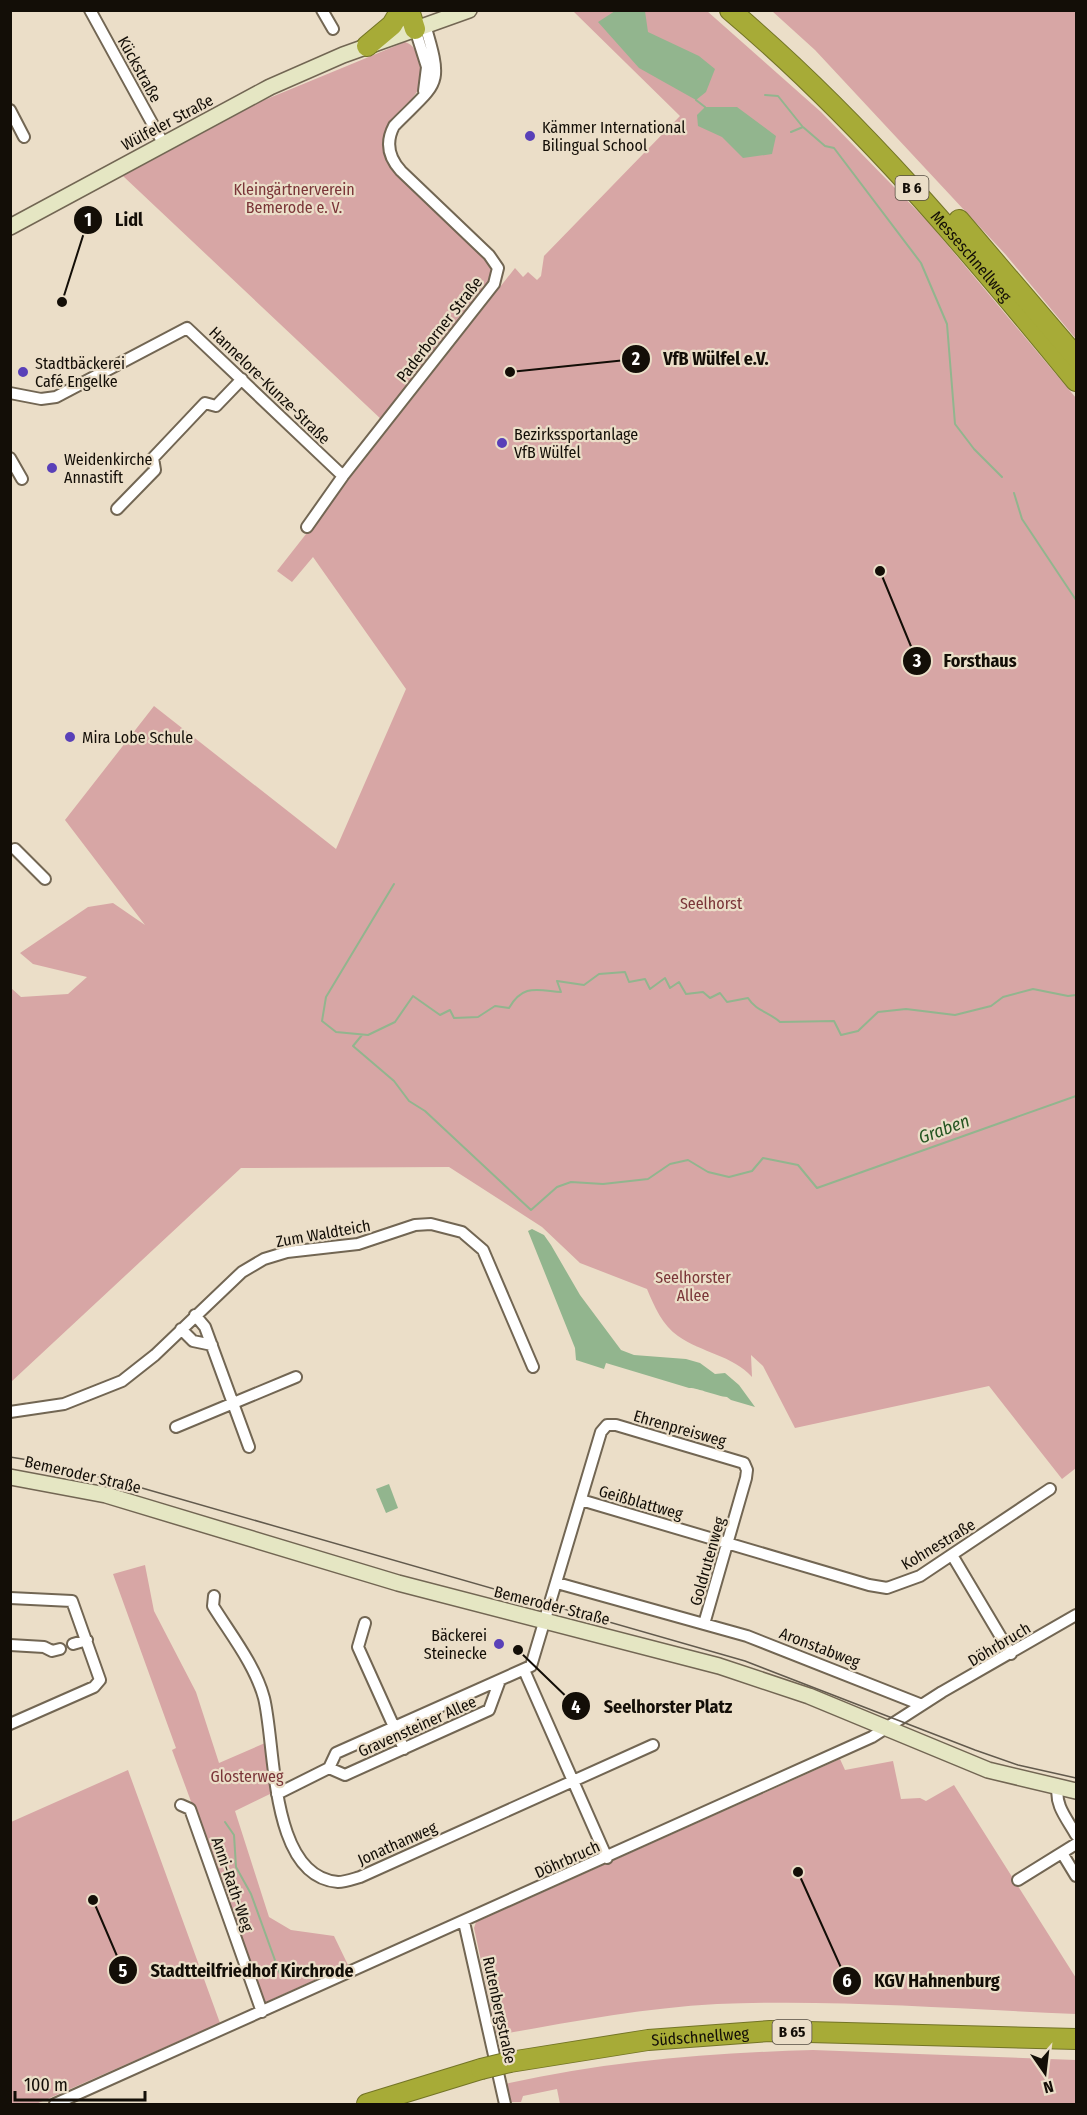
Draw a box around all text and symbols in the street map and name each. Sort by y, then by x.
street label: Kückstraße [114,33,165,106]
street label: Wülfeler Straße [118,90,216,155]
place label: Kämmer International Bilingual School [542,118,685,155]
marker: Kämmer International Bilingual School [523,129,537,143]
road number: B 6 [896,176,928,200]
park label: Kleingärtnerverein Bemerode e. V. [233,180,355,217]
callout: Lidl [73,202,155,238]
street label: Messeschnellweg [927,207,1016,306]
text: 1 [84,209,92,231]
text: Lidl [115,209,143,231]
street label: Paderborner Straße [392,273,486,386]
street label: Hannelore-Kunze-Straße [205,323,334,448]
callout: VfB Wülfel e.V. [621,341,780,377]
text: 2 [631,348,640,370]
text: VfB Wülfel e.V. [662,348,769,370]
place label: Stadtbäckerei Café Engelke [35,354,125,391]
marker: Stadtbäckerei Café Engelke [16,365,30,379]
place label: Bezirkssportanlage VfB Wülfel [514,425,638,462]
marker: Bezirkssportanlage VfB Wülfel [495,436,509,450]
place label: Weidenkirche Annastift [64,450,153,487]
marker: Weidenkirche Annastift [45,461,59,475]
callout: Forsthaus [902,643,1029,679]
text: 3 [912,650,922,672]
text: Forsthaus [943,650,1017,672]
place label: Mira Lobe Schule [82,728,193,747]
marker: Mira Lobe Schule [63,730,77,744]
park label: Seelhorst [680,894,743,913]
water label: Graben [915,1110,973,1148]
street label: Zum Waldteich [274,1216,372,1251]
park label: Seelhorster Allee [655,1268,731,1305]
street label: Ehrenpreisweg [631,1406,729,1451]
street label: Bemeroder Straße [23,1452,143,1497]
street label: Geißblattweg [597,1481,686,1524]
street label: Goldrutenweg [686,1514,729,1608]
street label: Kohnestraße [898,1515,979,1574]
street label: Bemeroder Straße [492,1582,612,1629]
street label: Döhrbruch [965,1618,1034,1670]
street label: Aronstabweg [777,1623,863,1672]
place label: Bäckerei Steinecke [424,1626,487,1663]
marker: Bäckerei Steinecke [492,1637,506,1651]
callout: Seelhorster Platz [561,1688,744,1724]
street label: Gravensteiner Allee [355,1692,479,1761]
text: 4 [571,1696,581,1718]
text: Seelhorster Platz [604,1696,733,1718]
park label: Glosterweg [211,1767,284,1786]
street label: Jonathanweg [355,1817,440,1869]
street label: Anni-Rath-Weg [208,1835,258,1934]
street label: Döhrbruch [532,1837,603,1882]
callout: Stadtteilfriedhof Kirchrode [108,1952,365,1988]
street label: Rutenbergstraße [479,1955,520,2066]
text: 5 [119,1960,128,1982]
text: Stadtteilfriedhof Kirchrode [150,1960,354,1982]
callout: KGV Hahnenburg [832,1963,1012,1999]
text: 6 [842,1970,852,1992]
text: KGV Hahnenburg [874,1970,1000,1992]
road number: B 65 [772,2020,812,2044]
street label: Südschnellweg [651,2024,750,2050]
north arrow [1015,2043,1075,2103]
scale bar [15,2064,146,2102]
text: 100 m [24,2074,68,2096]
text: N [1042,2077,1055,2097]

